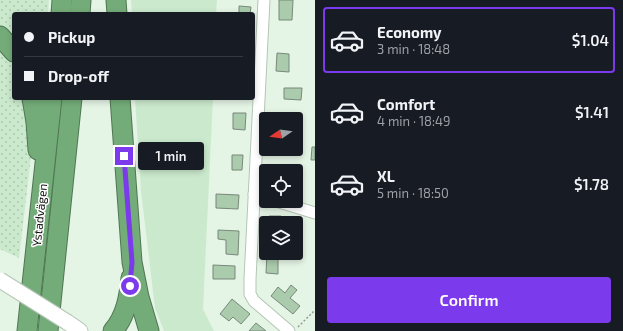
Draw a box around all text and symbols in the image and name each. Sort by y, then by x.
icon: car [329,22,365,58]
text: Economy [377,23,442,41]
text: Pickup [48,28,95,46]
text: $1.04 [572,31,609,49]
text: 3 min · 18:48 [377,41,450,57]
text: Drop-off [48,67,109,85]
icon: car [329,94,365,130]
text: Comfort [377,95,435,113]
text: $1.41 [575,103,609,121]
north arrow [259,112,303,156]
map controls [259,112,303,260]
text: 4 min · 18:49 [377,113,451,129]
callout: 1 min [138,142,204,170]
route end [115,147,133,165]
text: 1 min [156,148,186,164]
button: locate [259,164,303,208]
icon: car [329,166,365,202]
text: XL [377,167,395,185]
text: $1.78 [574,175,609,193]
street label: Ystadvägen [29,183,49,247]
text: 5 min · 18:50 [377,185,449,201]
button: layers [259,216,303,260]
route start [121,277,139,295]
button: Confirm [327,277,611,323]

